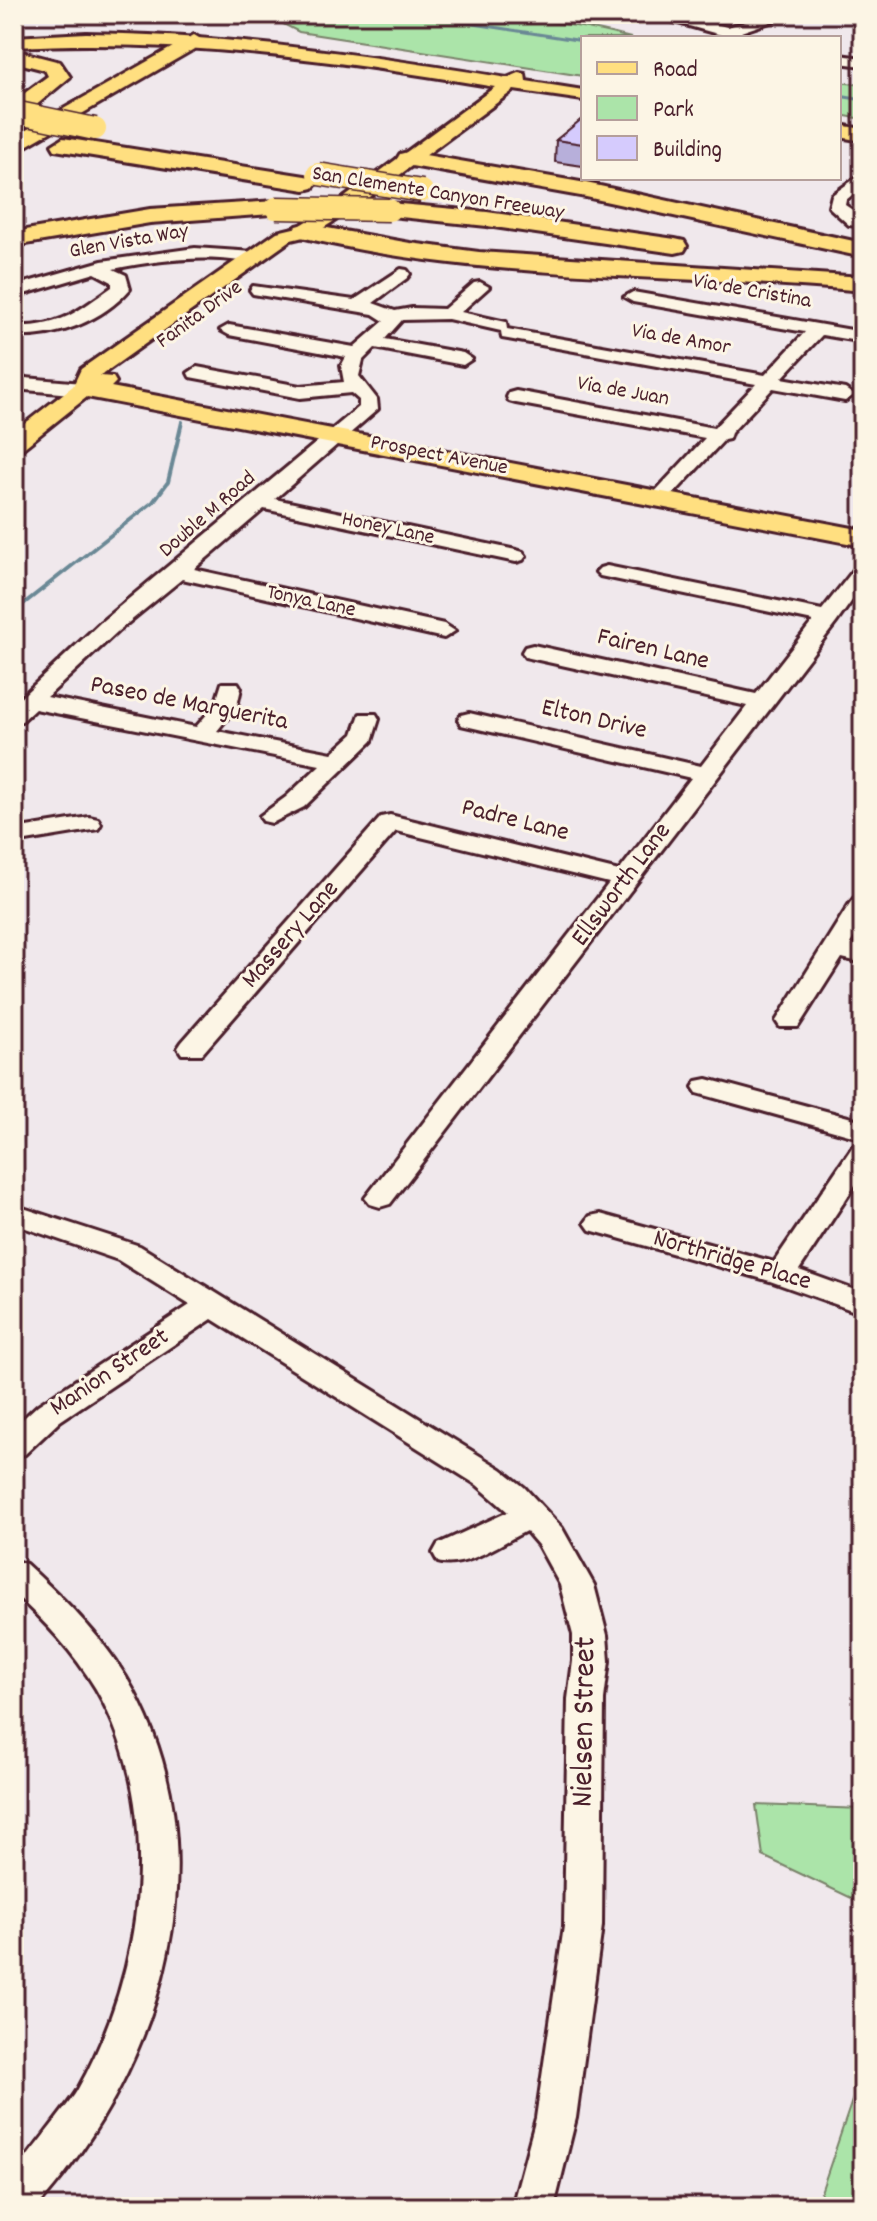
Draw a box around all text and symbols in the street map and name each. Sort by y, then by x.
legend [581,36,841,180]
text: Road [653,54,698,88]
text: Park [653,94,694,128]
text: Building [653,134,722,168]
street label: San Clemente Canyon Freeway [310,159,567,229]
street label: Glen Vista Way [67,216,192,268]
street label: Via de Cristina [690,266,814,318]
street label: Fanita Drive [150,273,250,357]
street label: Via de Amor [629,316,734,364]
street label: Via de Juan [575,369,671,415]
street label: Prospect Avenue [368,428,510,484]
street label: Double M Road [153,464,263,566]
street label: Honey Lane [339,504,437,554]
street label: Tonya Lane [264,577,358,627]
street label: Fairen Lane [593,619,713,681]
street label: Paseo de Marguerita [87,667,292,741]
street label: Elton Drive [538,690,650,750]
street label: Padre Lane [457,790,573,852]
street label: Ellsworth Lane [563,815,681,955]
street label: Massery Lane [233,873,349,997]
street label: Northridge Place [649,1221,815,1301]
street label: Manion Street [43,1319,177,1427]
street label: Nielsen Street [562,1636,610,1808]

